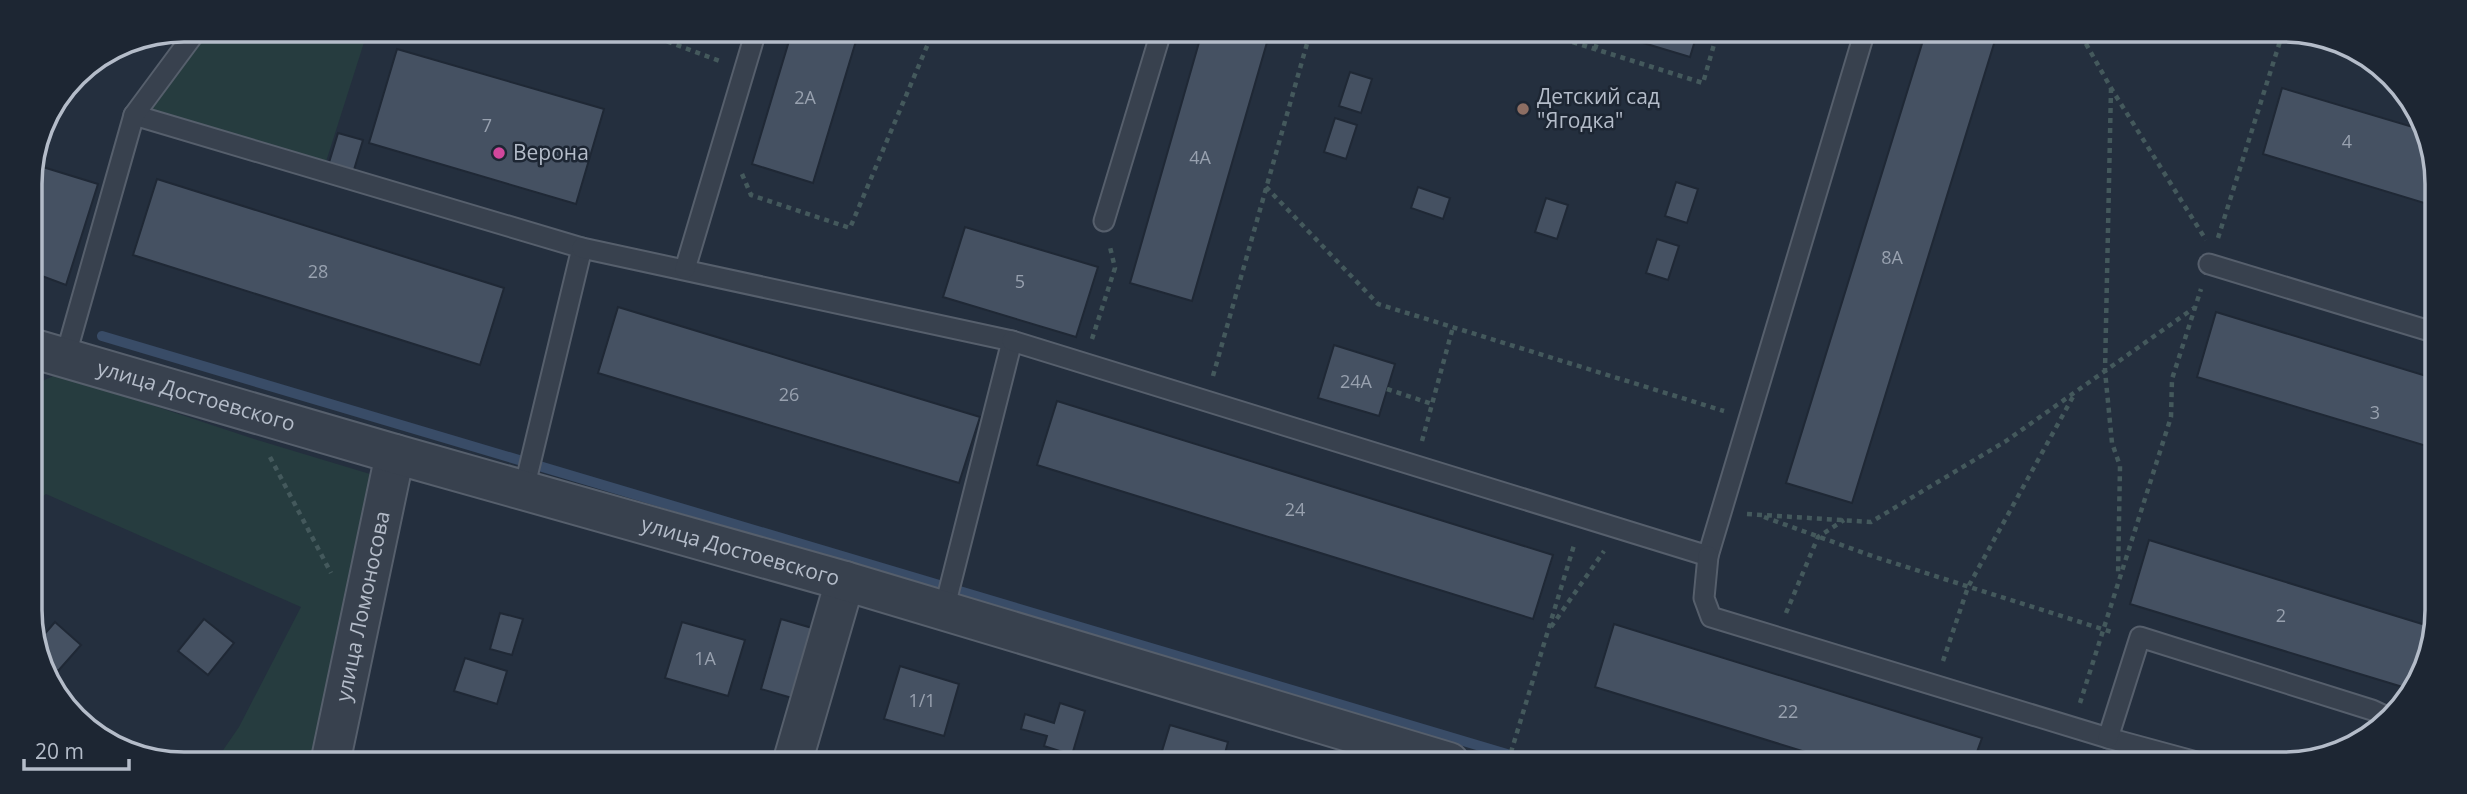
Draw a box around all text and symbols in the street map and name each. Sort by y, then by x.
place label: Детский сад "Ягодка" [1537,82,1660,134]
house number: 2А [794,85,816,109]
marker: Детский сад "Ягодка" [1515,101,1531,117]
house number: 7 [482,113,492,137]
house number: 4 [2342,129,2352,153]
place label: Верона [513,138,589,166]
marker: Верона [491,145,507,161]
house number: 4А [1189,145,1211,169]
house number: 8А [1881,245,1903,269]
house number: 28 [308,259,328,283]
house number: 5 [1015,269,1025,293]
street label: улица Достоевского [94,353,299,437]
house number: 24А [1340,369,1373,393]
house number: 26 [779,382,799,406]
house number: 3 [2370,400,2380,424]
house number: 24 [1285,497,1305,521]
street label: улица Ломоносова [328,508,396,704]
street label: улица Достоевского [638,509,843,592]
house number: 2 [2276,603,2286,627]
house number: 1А [694,646,716,670]
house number: 1/1 [908,688,936,712]
house number: 22 [1778,699,1798,723]
scale bar [24,728,130,772]
text: 20 m [35,737,84,765]

